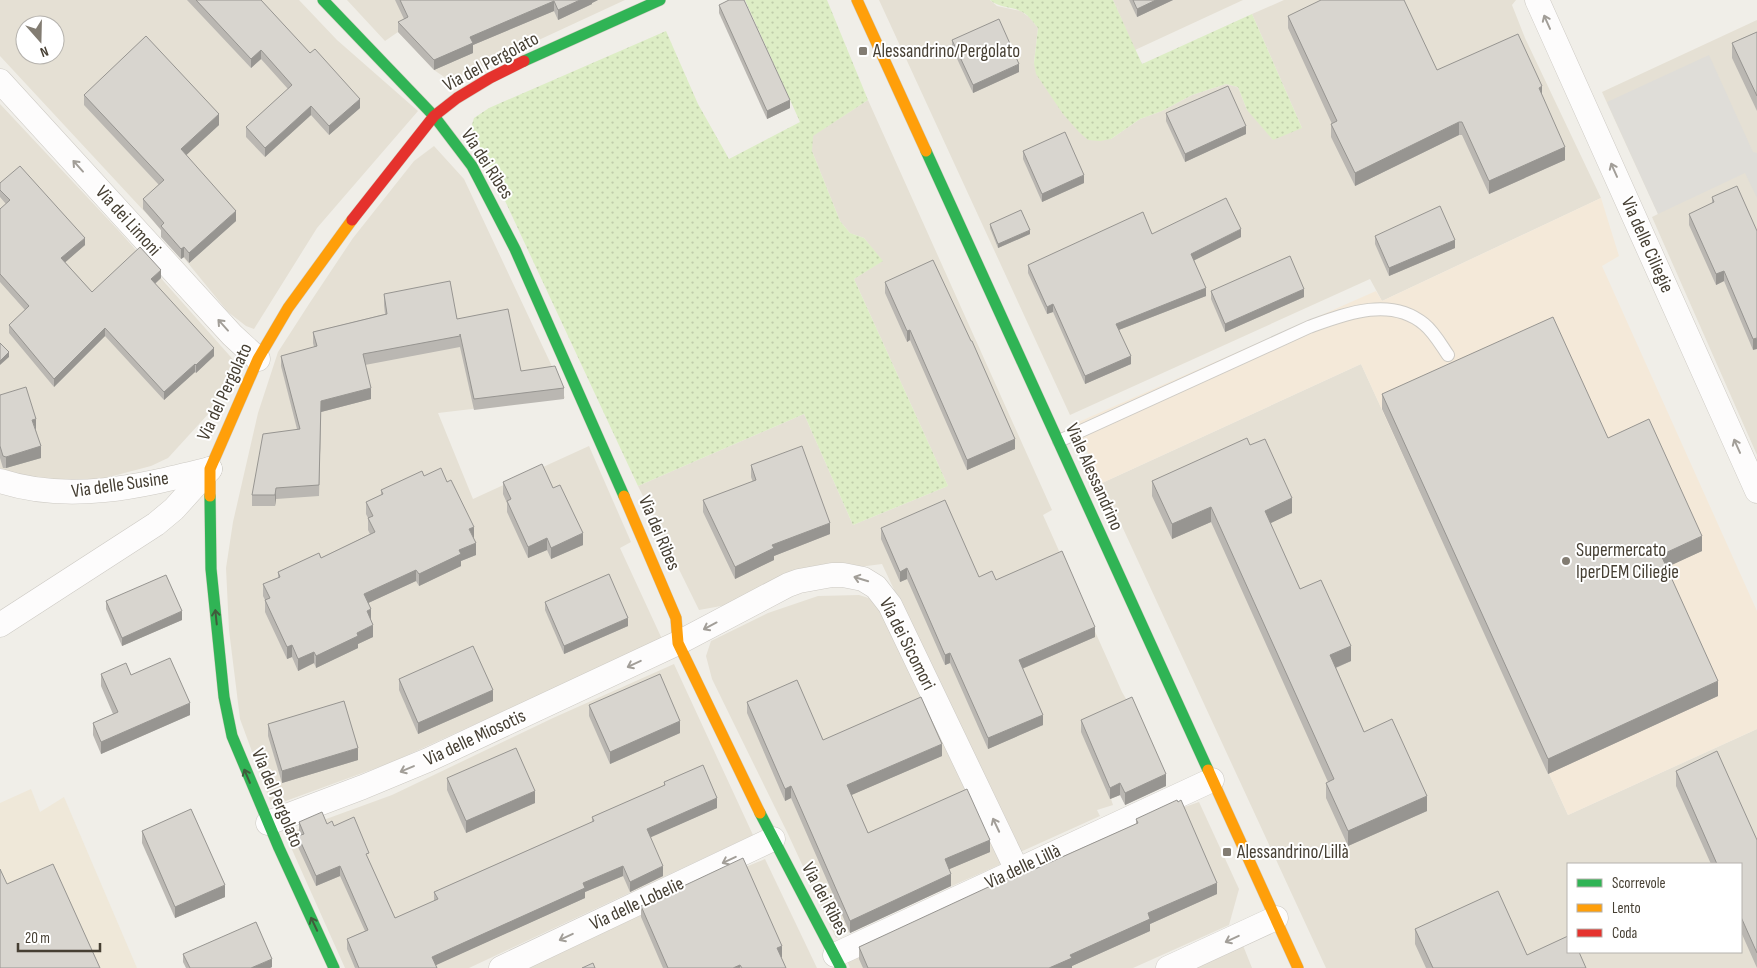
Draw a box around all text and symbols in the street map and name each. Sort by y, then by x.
north arrow [15,15,65,65]
one-way arrow [1542,15,1551,30]
street label: Via del Pergolato [439,27,543,97]
place label: Alessandrino/Pergolato [872,40,1020,63]
text: N [38,42,51,61]
marker: Alessandrino/Pergolato [857,45,869,57]
street label: Via dei Ribes [456,125,518,204]
one-way arrow [72,160,84,173]
one-way arrow [1608,163,1618,178]
street label: Via dei Limoni [90,181,166,261]
street label: Via delle Ciliegie [1616,194,1678,296]
one-way arrow [217,318,229,331]
street label: Via del Pergolato [192,340,258,444]
street label: Viale Alessandrino [1060,420,1128,534]
one-way arrow [1732,439,1742,454]
street label: Via delle Susine [70,467,170,503]
street label: Via dei Ribes [633,492,685,574]
place label: Supermercato IperDEM Ciliegie [1576,539,1679,584]
marker: Supermercato IperDEM Ciliegie [1560,555,1572,567]
one-way arrow [853,574,869,584]
street label: Via dei Sicomori [874,594,940,694]
one-way arrow [211,609,221,625]
one-way arrow [703,622,718,631]
one-way arrow [627,660,642,669]
street label: Via delle Miosotis [421,704,530,772]
street label: Via del Pergolato [246,745,308,851]
one-way arrow [400,765,415,775]
one-way arrow [242,769,252,784]
one-way arrow [990,818,1000,833]
street label: Via delle Lillà [982,840,1064,894]
place label: Alessandrino/Lillà [1236,841,1349,864]
marker: Alessandrino/Lillà [1221,846,1233,858]
one-way arrow [722,856,737,865]
street label: Via dei Ribes [796,859,854,940]
legend [1567,863,1742,953]
street label: Via delle Lobelie [586,872,688,936]
text: Scorrevole [1612,874,1666,893]
text: Lento [1612,899,1641,918]
one-way arrow [309,917,318,932]
scale bar [18,920,100,952]
text: Coda [1612,924,1638,943]
text: 20 m [25,929,50,948]
one-way arrow [559,933,574,943]
one-way arrow [1225,934,1240,944]

